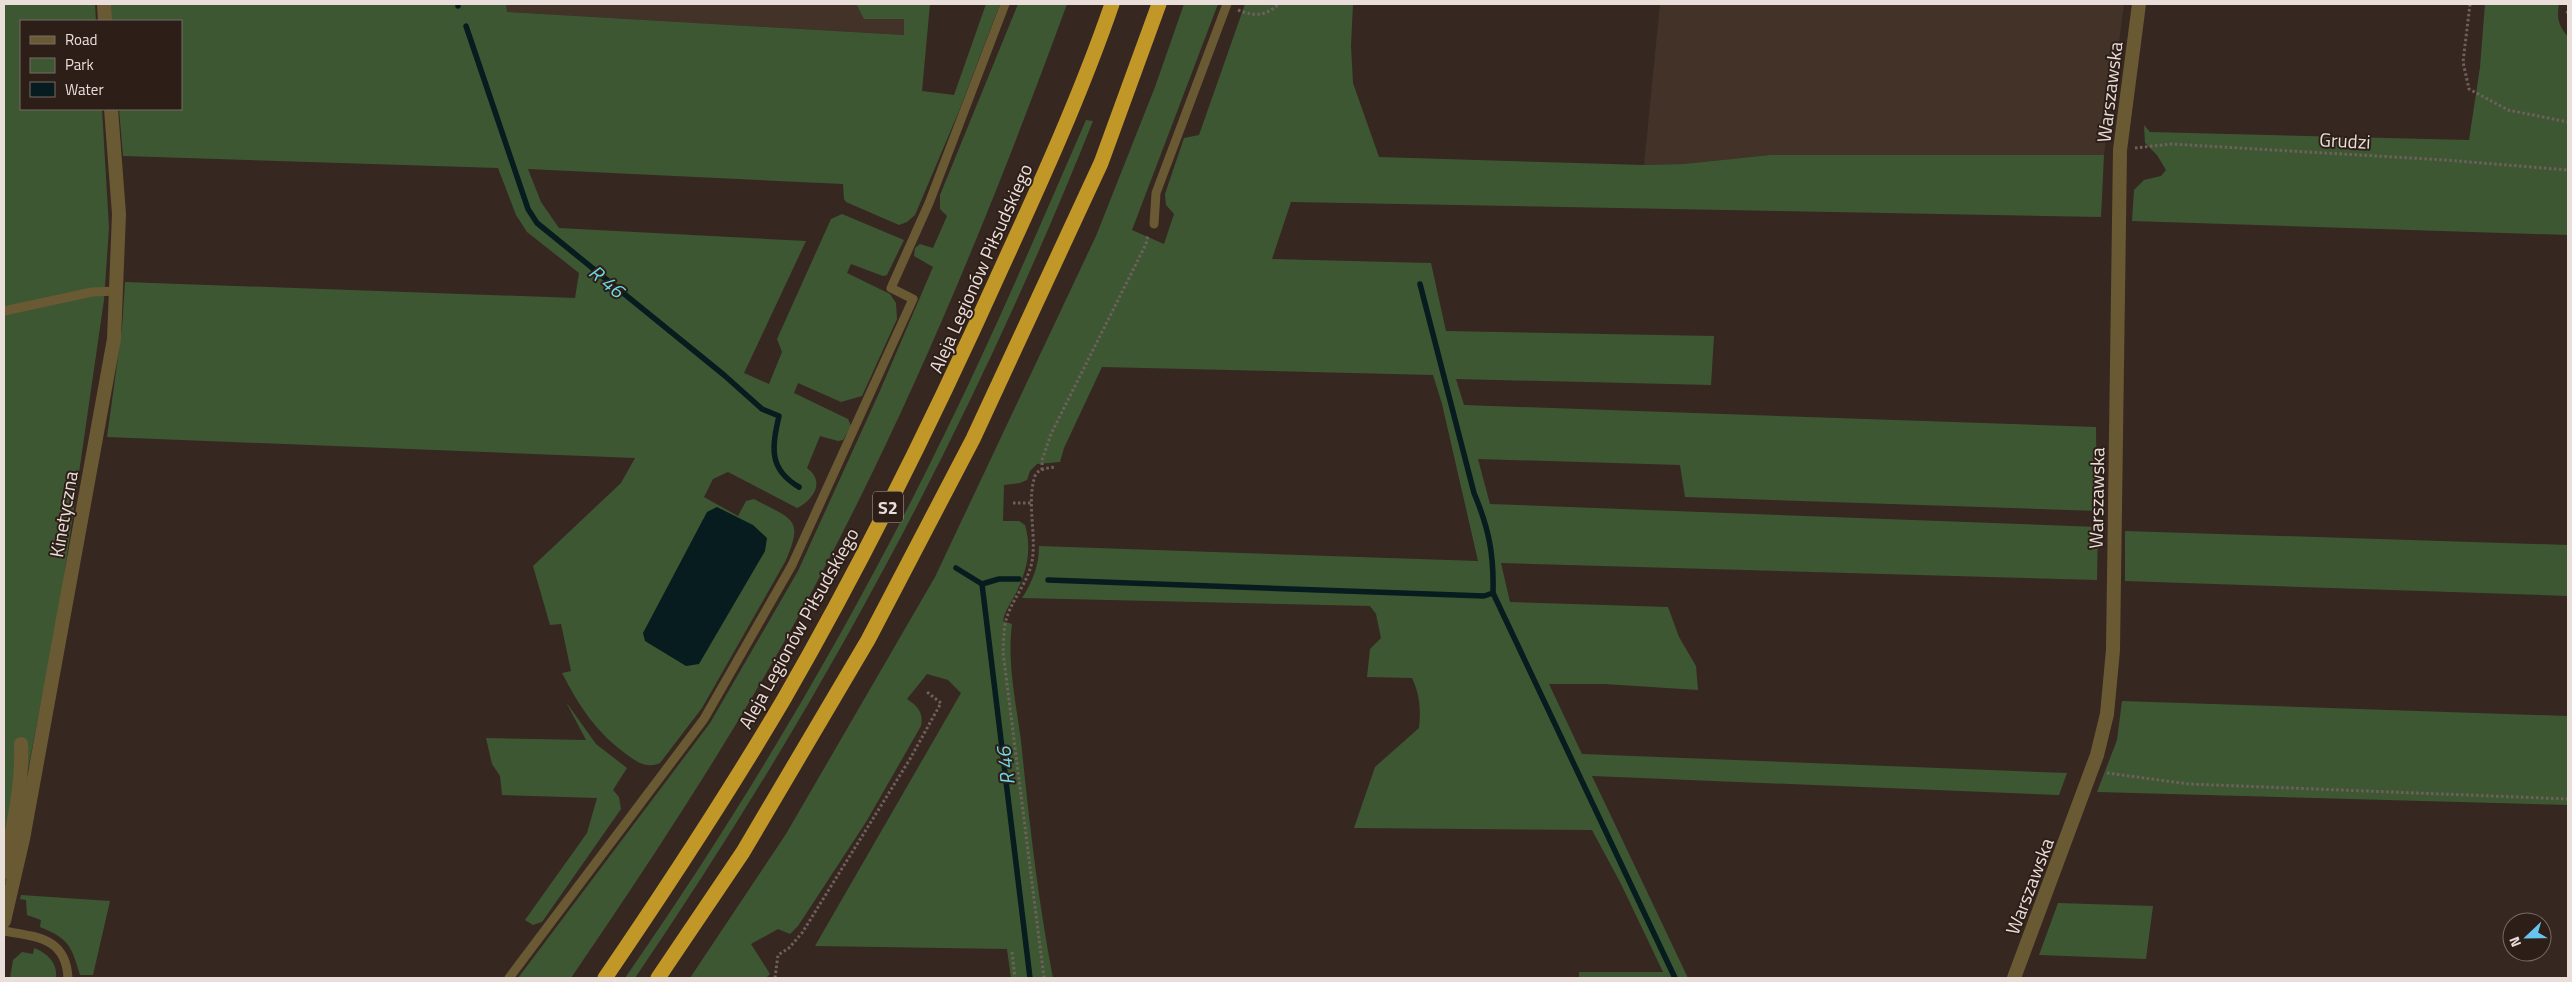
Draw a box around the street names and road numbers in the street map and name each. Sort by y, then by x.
street label: Warszawska [2088,39,2130,144]
street label: Grudzi [2319,124,2371,156]
street label: Aleja Legionów Piłsudskiego [921,159,1039,377]
street label: Warszawska [2081,447,2111,549]
street label: Kinetyczna [41,468,85,559]
road number: S2 [873,492,903,522]
street label: Aleja Legionów Piłsudskiego [730,522,866,734]
street label: Warszawska [1997,833,2061,939]

